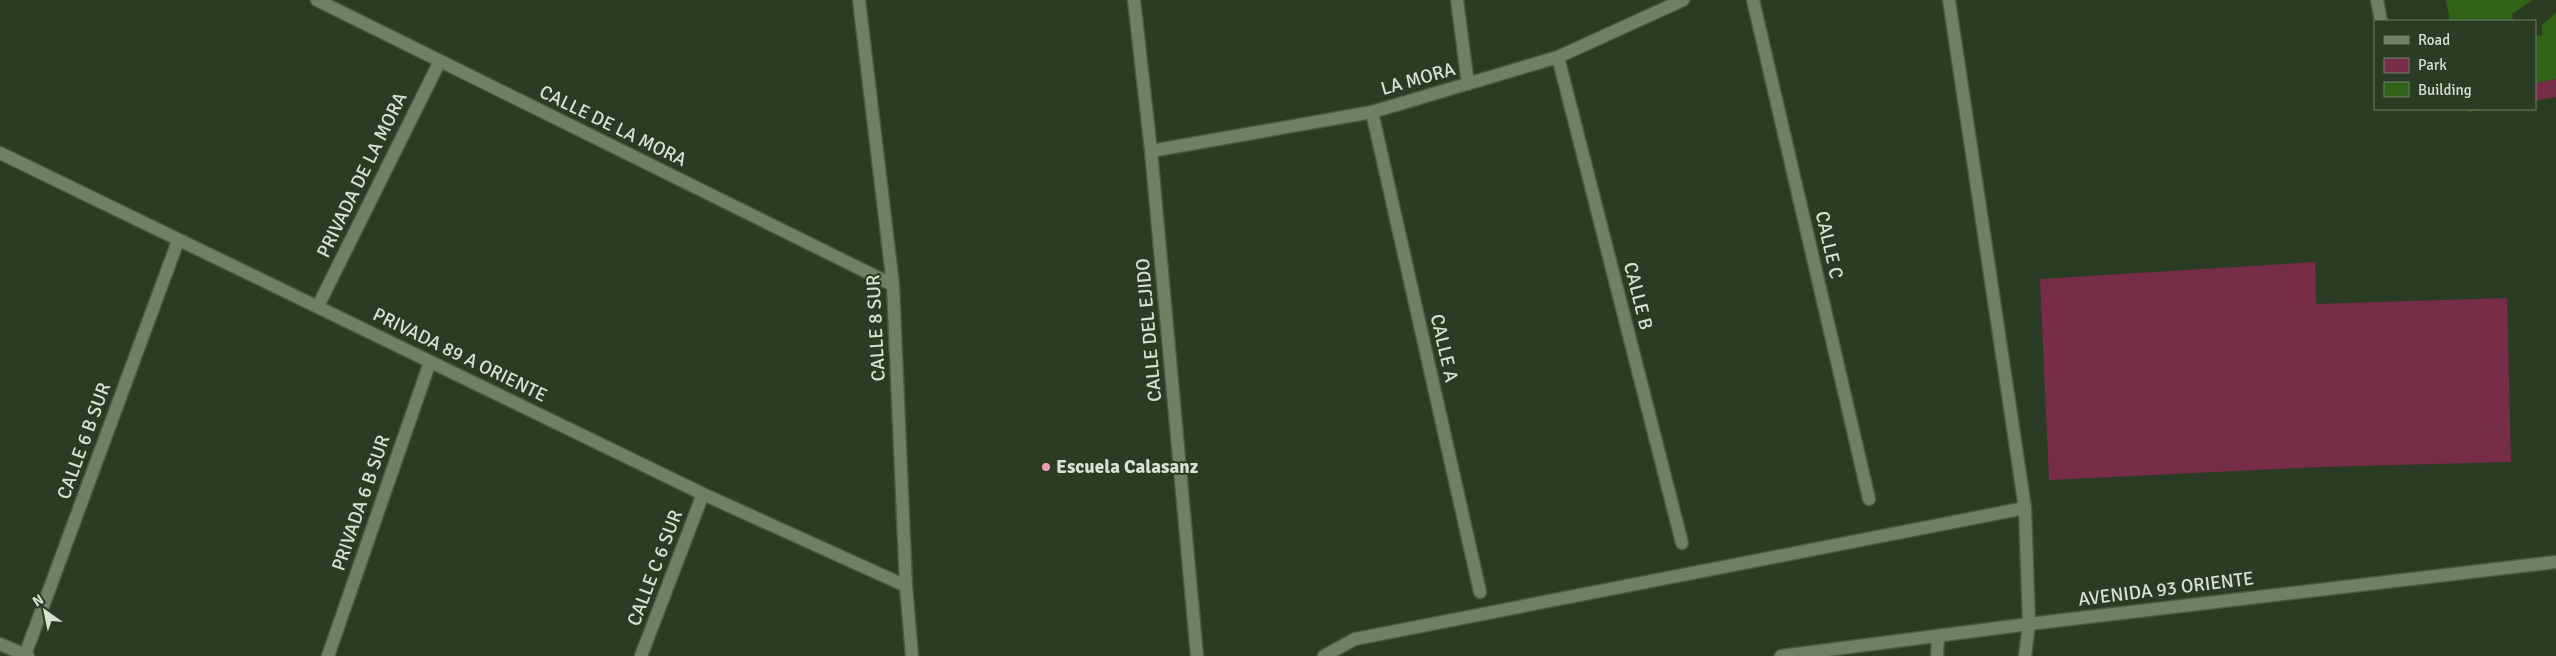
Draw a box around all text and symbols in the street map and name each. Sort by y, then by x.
legend [2374,20,2536,110]
text: Road [2418,31,2450,49]
text: Park [2418,56,2447,74]
street label: LA MORA [1378,57,1458,101]
street label: CALLE DE LA MORA [535,80,691,172]
text: Building [2418,81,2472,99]
street label: PRIVADA DE LA MORA [312,88,413,262]
street label: CALLE C [1810,209,1848,281]
street label: CALLE DEL EJIDO [1131,257,1167,403]
street label: CALLE B [1618,260,1658,332]
street label: CALLE 8 SUR [861,274,891,382]
street label: PRIVADA 89 A ORIENTE [369,302,551,408]
street label: CALLE A [1425,312,1464,385]
street label: CALLE 6 B SUR [52,379,116,503]
street label: PRIVADA 6 B SUR [327,432,395,574]
place label: Escuela Calasanz [1056,455,1199,479]
marker: Escuela Calasanz [1040,461,1052,473]
street label: CALLE C 6 SUR [622,507,688,629]
street label: AVENIDA 93 ORIENTE [2077,566,2255,612]
north arrow [20,586,70,636]
text: N [29,591,47,610]

